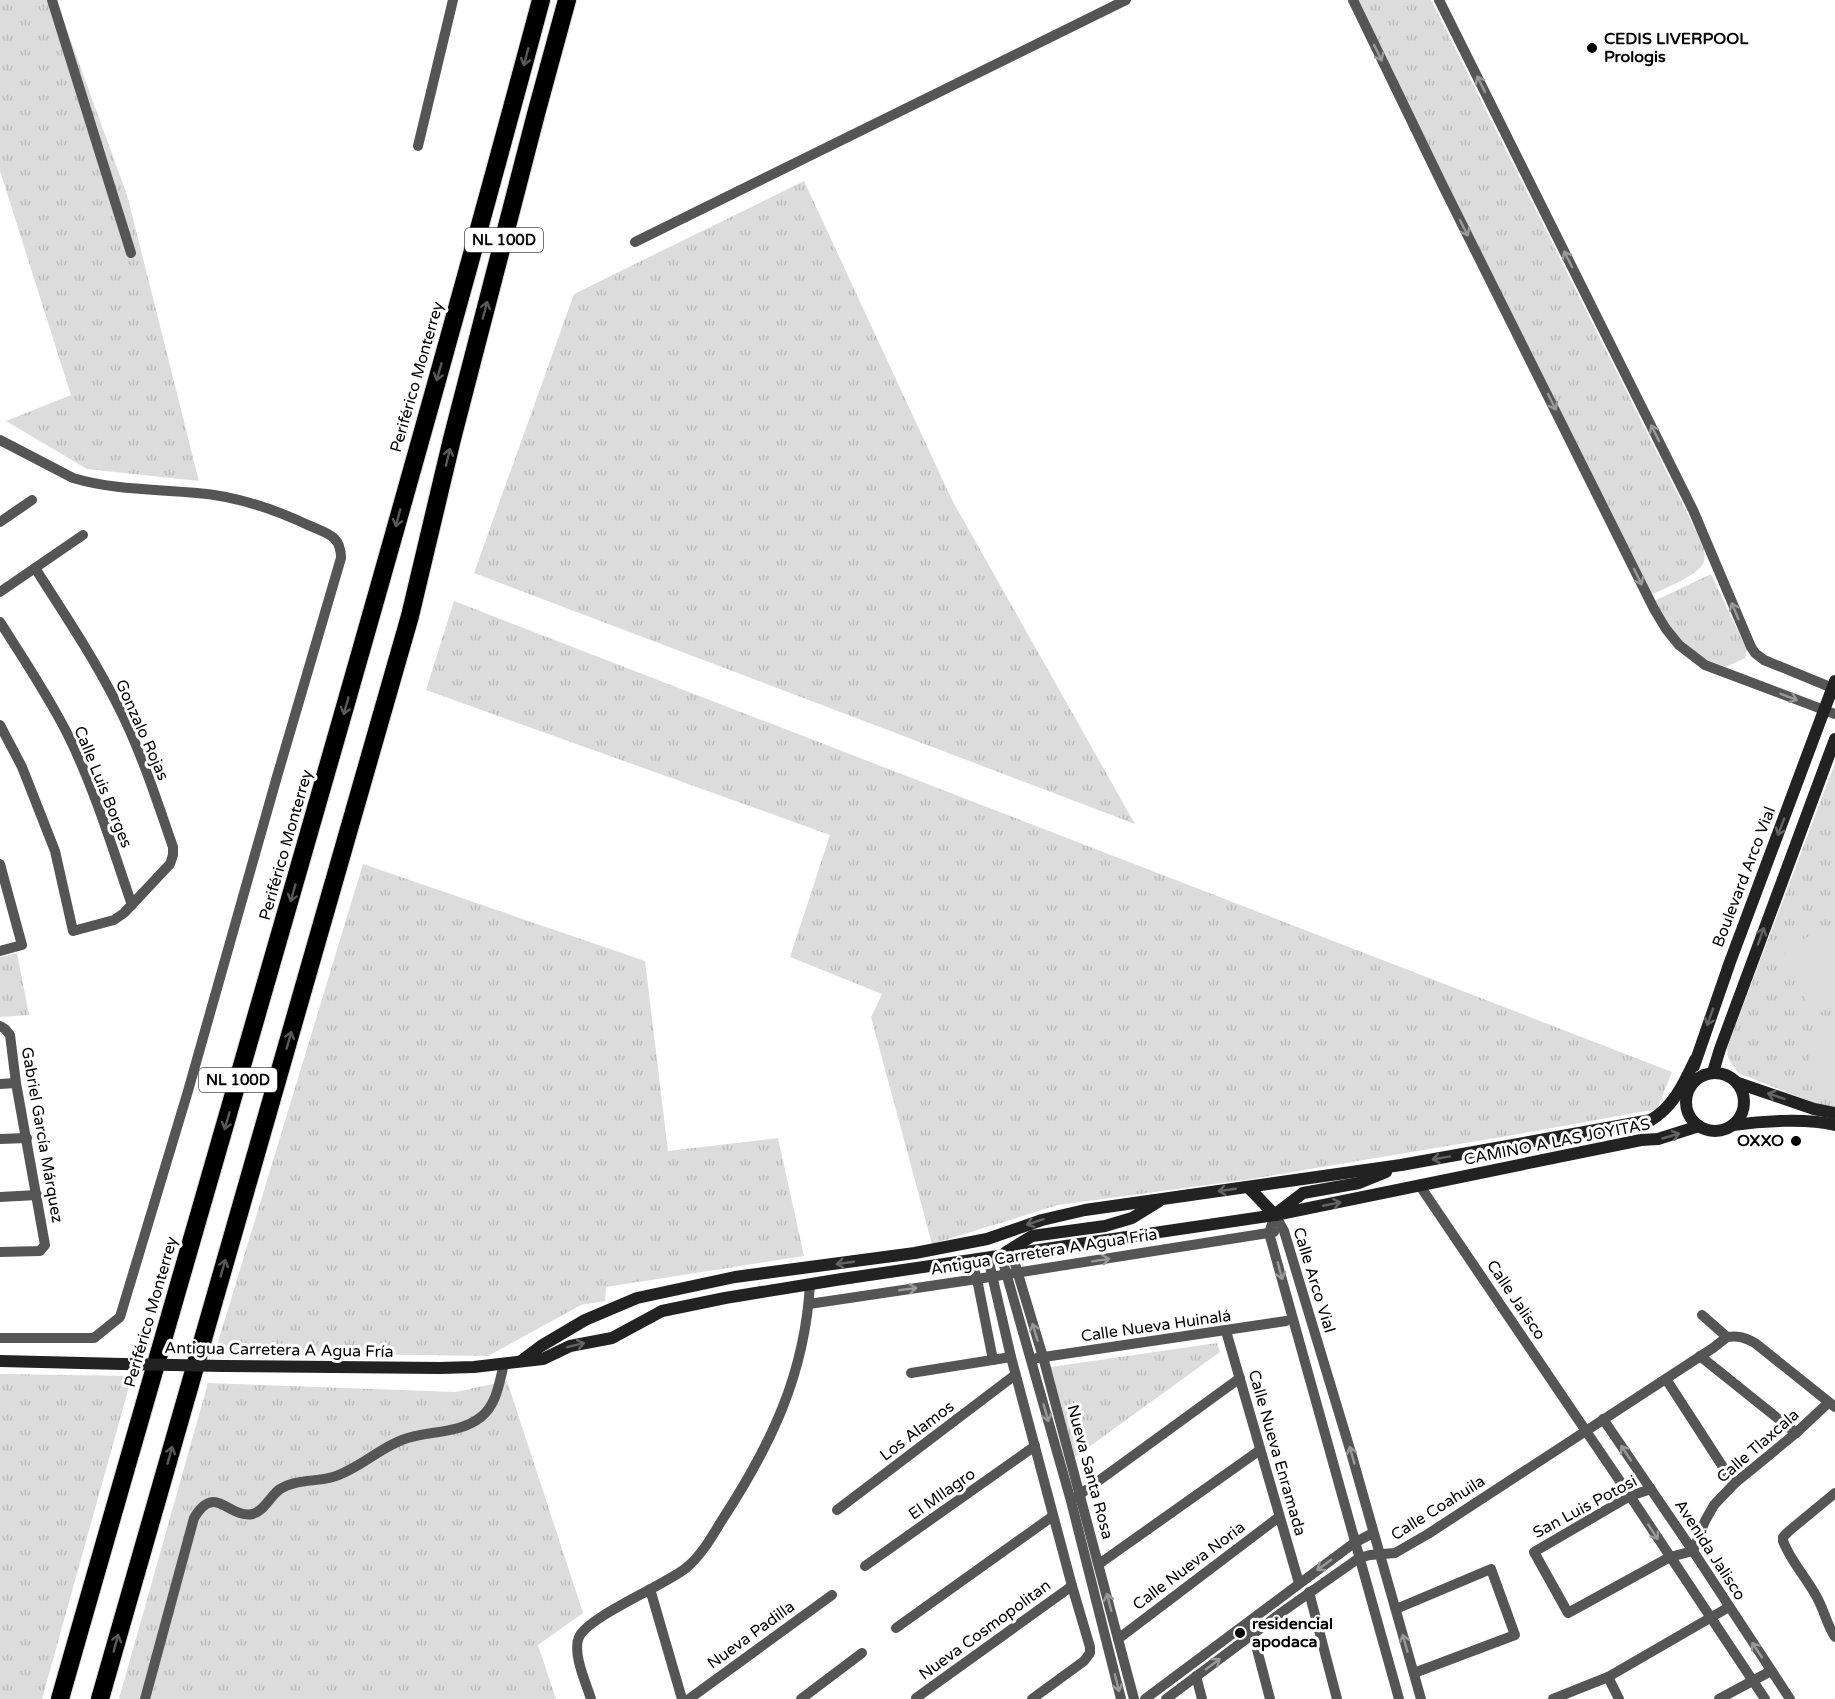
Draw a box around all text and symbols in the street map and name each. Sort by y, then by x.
place label: CEDIS LIVERPOOL Prologis [1604,29,1749,67]
marker: CEDIS LIVERPOOL Prologis [1585,41,1599,55]
one-way arrow [1373,43,1385,61]
one-way arrow [520,47,532,66]
one-way arrow [1474,76,1486,94]
one-way arrow [1459,218,1470,236]
road number: NL 100D [465,228,543,252]
one-way arrow [1562,250,1573,268]
street label: Periférico Monterrey [386,299,448,455]
one-way arrow [480,301,492,320]
one-way arrow [433,362,444,381]
one-way arrow [1546,393,1558,411]
one-way arrow [1649,425,1660,443]
one-way arrow [443,448,454,467]
one-way arrow [392,508,403,527]
one-way arrow [1633,567,1645,585]
one-way arrow [1729,602,1740,621]
street label: Gonzalo Rojas [111,676,173,784]
one-way arrow [1779,692,1798,703]
one-way arrow [340,696,351,715]
street label: Calle Luis Borges [69,723,137,851]
street label: Periférico Monterrey [255,767,317,923]
street label: Boulevard Arco Vial [1708,804,1780,950]
one-way arrow [1774,817,1785,836]
one-way arrow [287,883,298,902]
one-way arrow [1757,927,1768,946]
one-way arrow [1704,1007,1715,1025]
one-way arrow [284,1031,295,1050]
street label: Gabriel García Márquez [17,1045,67,1225]
road number: NL 100D [199,1068,277,1092]
one-way arrow [1767,1090,1786,1101]
one-way arrow [221,1111,232,1130]
street label: CAMINO A LAS JOYITAS [1462,1114,1652,1170]
one-way arrow [1661,1130,1680,1141]
place label: OXXO [1737,1131,1784,1151]
marker: OXXO [1789,1134,1803,1148]
one-way arrow [1431,1153,1451,1164]
one-way arrow [1218,1184,1238,1195]
one-way arrow [1322,1198,1342,1209]
one-way arrow [1026,1218,1045,1229]
street label: Antigua Carretera A Agua Fría [929,1224,1159,1280]
street label: Calle Arco Vial [1288,1225,1340,1335]
street label: Periférico Monterrey [120,1234,182,1390]
one-way arrow [1090,1254,1110,1265]
street label: Calle Jalisco [1482,1256,1550,1344]
one-way arrow [836,1257,855,1268]
one-way arrow [218,1259,230,1278]
one-way arrow [1275,1261,1286,1280]
one-way arrow [898,1284,917,1295]
street label: Calle Nueva Huinalá [1080,1306,1232,1346]
one-way arrow [1029,1323,1040,1342]
street label: Antigua Carretera A Agua Fría [164,1338,394,1362]
one-way arrow [566,1339,585,1351]
street label: Calle Nueva Enramada [1244,1368,1310,1538]
street label: Los Alamos [876,1397,958,1465]
one-way arrow [1040,1403,1052,1422]
street label: Nueva Santa Rosa [1062,1403,1118,1541]
street label: Calle Tlaxcala [1713,1405,1803,1487]
one-way arrow [1620,1445,1632,1462]
one-way arrow [164,1446,176,1465]
one-way arrow [1346,1446,1357,1465]
street label: El MIlagro [905,1464,979,1524]
street label: Calle Coahuila [1387,1471,1489,1545]
street label: San Luis Potosi [1529,1471,1641,1543]
street label: Avenida Jalisco [1670,1496,1750,1604]
street label: Calle Nueva Noria [1129,1517,1249,1615]
one-way arrow [1648,1523,1660,1540]
one-way arrow [1317,1559,1333,1571]
street label: Nueva Cosmopolitan [915,1575,1055,1685]
one-way arrow [1102,1593,1114,1612]
street label: Nueva Padilla [703,1597,799,1673]
place label: residencial apodaca [1252,1614,1333,1652]
marker: residencial apodaca [1233,1626,1247,1640]
one-way arrow [111,1634,122,1653]
one-way arrow [1399,1634,1411,1653]
one-way arrow [1751,1642,1763,1659]
one-way arrow [1204,1657,1220,1670]
one-way arrow [1111,1673,1123,1692]

